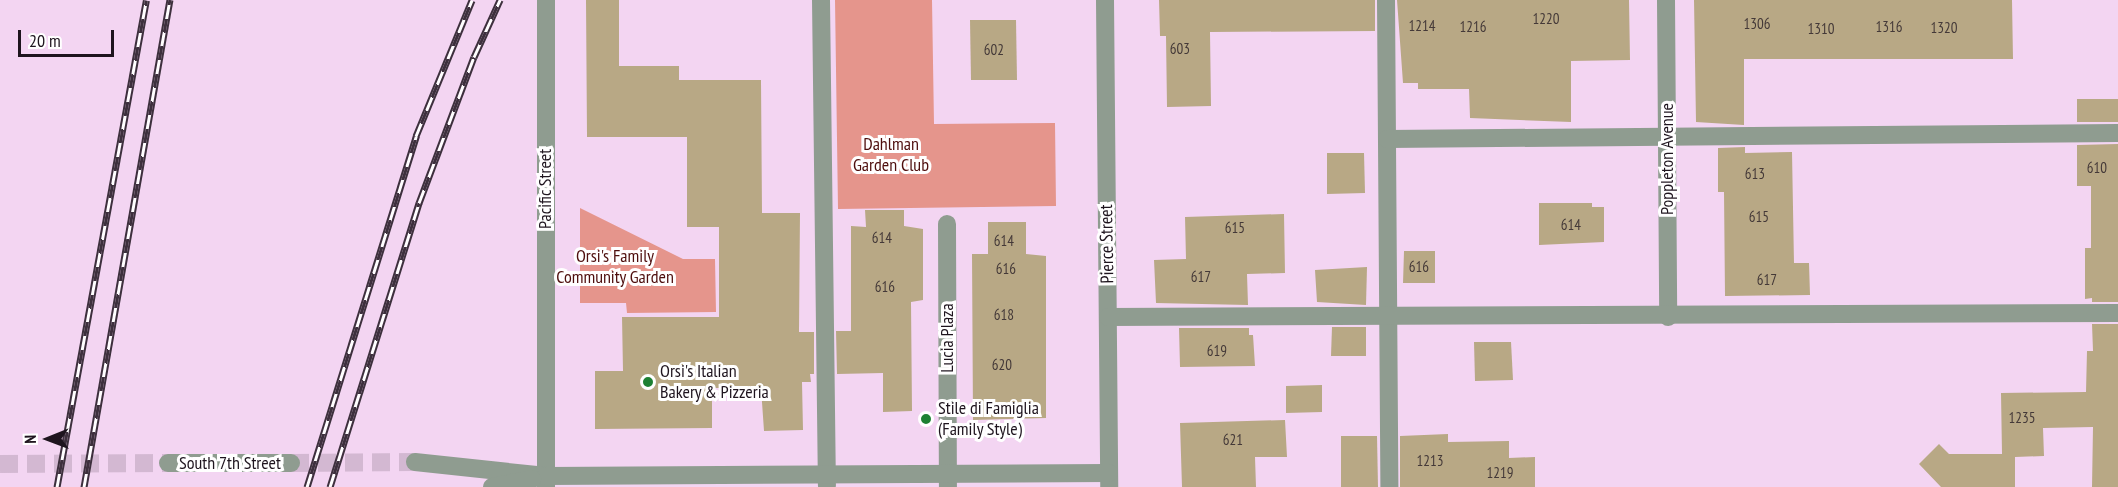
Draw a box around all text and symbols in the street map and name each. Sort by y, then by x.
house number: 1220 [1533,10,1559,28]
house number: 1306 [1744,15,1770,33]
house number: 1214 [1409,17,1435,35]
scale bar [21,18,117,56]
house number: 1216 [1460,18,1486,36]
house number: 1316 [1876,18,1902,36]
house number: 1320 [1931,19,1957,37]
house number: 1310 [1808,20,1834,38]
text: 20 m [29,29,61,52]
house number: 603 [1170,40,1190,58]
house number: 602 [984,41,1004,59]
street label: Poppleton Avenue [1656,103,1678,215]
park label: Dahlman Garden Club [853,134,929,176]
street label: Pacific Street [534,149,556,229]
house number: 610 [2087,159,2107,177]
house number: 613 [1745,165,1765,183]
street label: Pierce Street [1096,204,1118,284]
house number: 615 [1749,208,1769,226]
house number: 614 [1561,216,1581,234]
house number: 615 [1225,219,1245,237]
house number: 614 [872,229,892,247]
house number: 614 [994,232,1014,250]
park label: Orsi's Family Community Garden [556,246,674,288]
house number: 616 [1409,258,1429,276]
house number: 616 [996,260,1016,278]
house number: 617 [1191,268,1211,286]
house number: 617 [1757,271,1777,289]
house number: 616 [875,278,895,296]
street label: Lucia Plaza [936,303,958,373]
house number: 618 [994,306,1014,324]
house number: 619 [1207,342,1227,360]
house number: 620 [992,356,1012,374]
place label: Orsi's Italian Bakery & Pizzeria [660,361,769,404]
marker: Orsi's Italian Bakery & Pizzeria [641,375,655,389]
place label: Stile di Famiglia (Family Style) [938,398,1039,440]
north arrow [18,409,78,469]
house number: 1235 [2009,409,2035,427]
marker: Stile di Famiglia (Family Style) [919,412,933,426]
house number: 621 [1223,431,1243,449]
text: N [20,435,40,444]
street label: South 7th Street [179,452,281,474]
house number: 1213 [1417,452,1443,470]
house number: 1219 [1487,464,1513,482]

